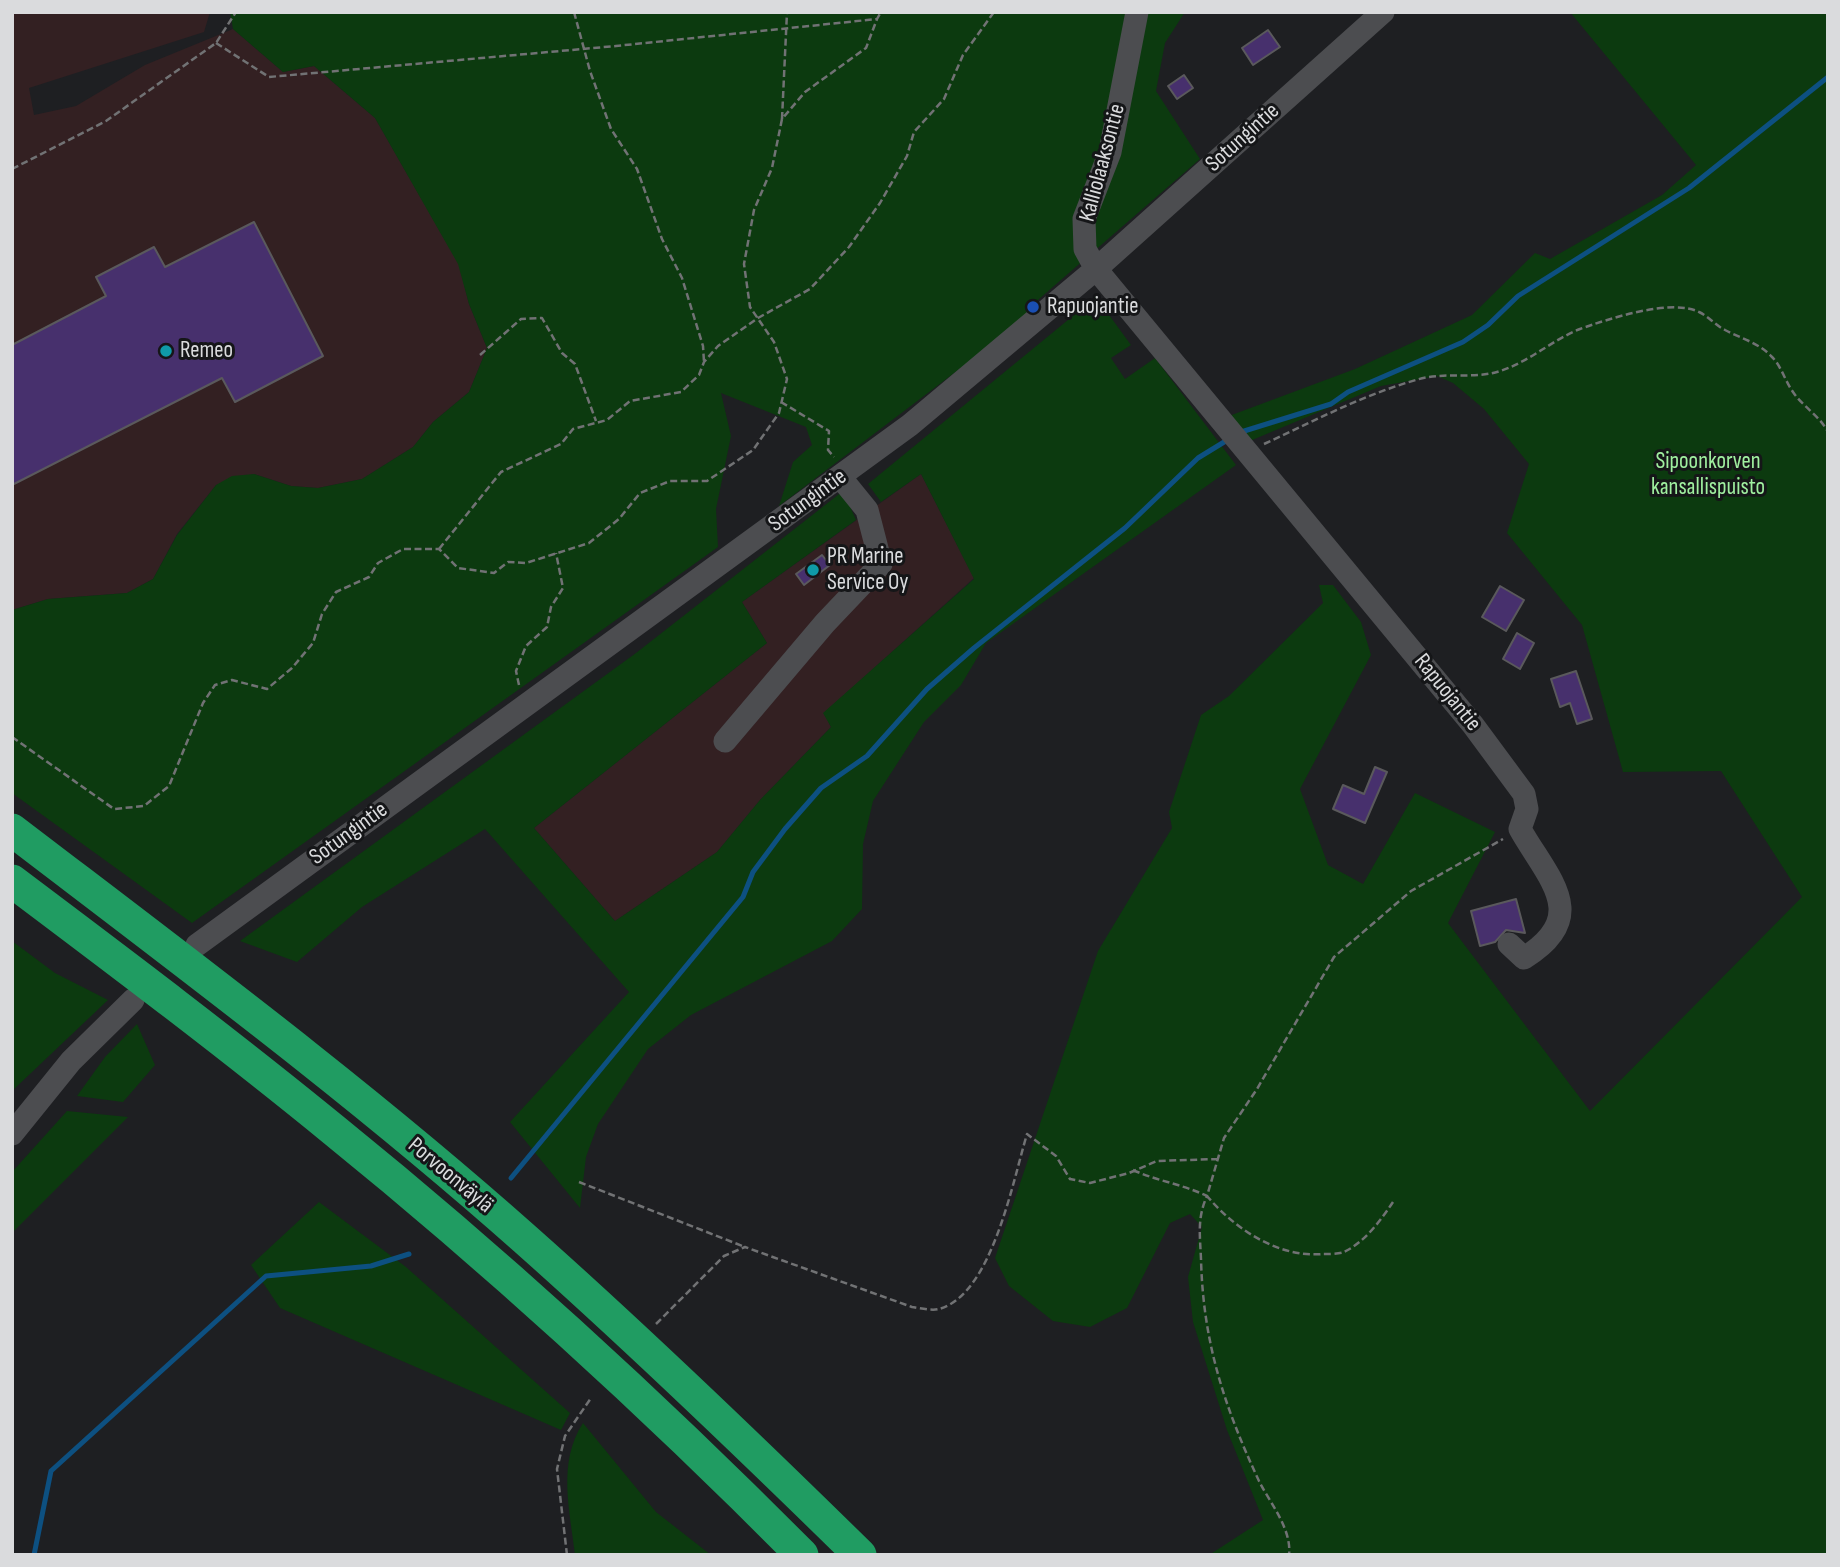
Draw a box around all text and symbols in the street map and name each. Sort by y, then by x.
street label: Sotungintie [1200,98,1286,178]
street label: Kalliolaaksontie [1074,101,1132,225]
place label: Rapuojantie [1047,293,1138,321]
marker: Rapuojantie [1025,299,1041,315]
place label: Remeo [180,337,233,365]
marker: Remeo [158,343,174,359]
park label: Sipoonkorven kansallispuisto [1651,448,1765,502]
street label: Sotungintie [764,463,852,539]
place label: PR Marine Service Oy [827,543,908,597]
marker: PR Marine Service Oy [805,562,821,578]
street label: Rapuojantie [1408,649,1486,737]
street label: Sotungintie [305,796,393,872]
street label: Porvoonväylä [402,1132,498,1220]

